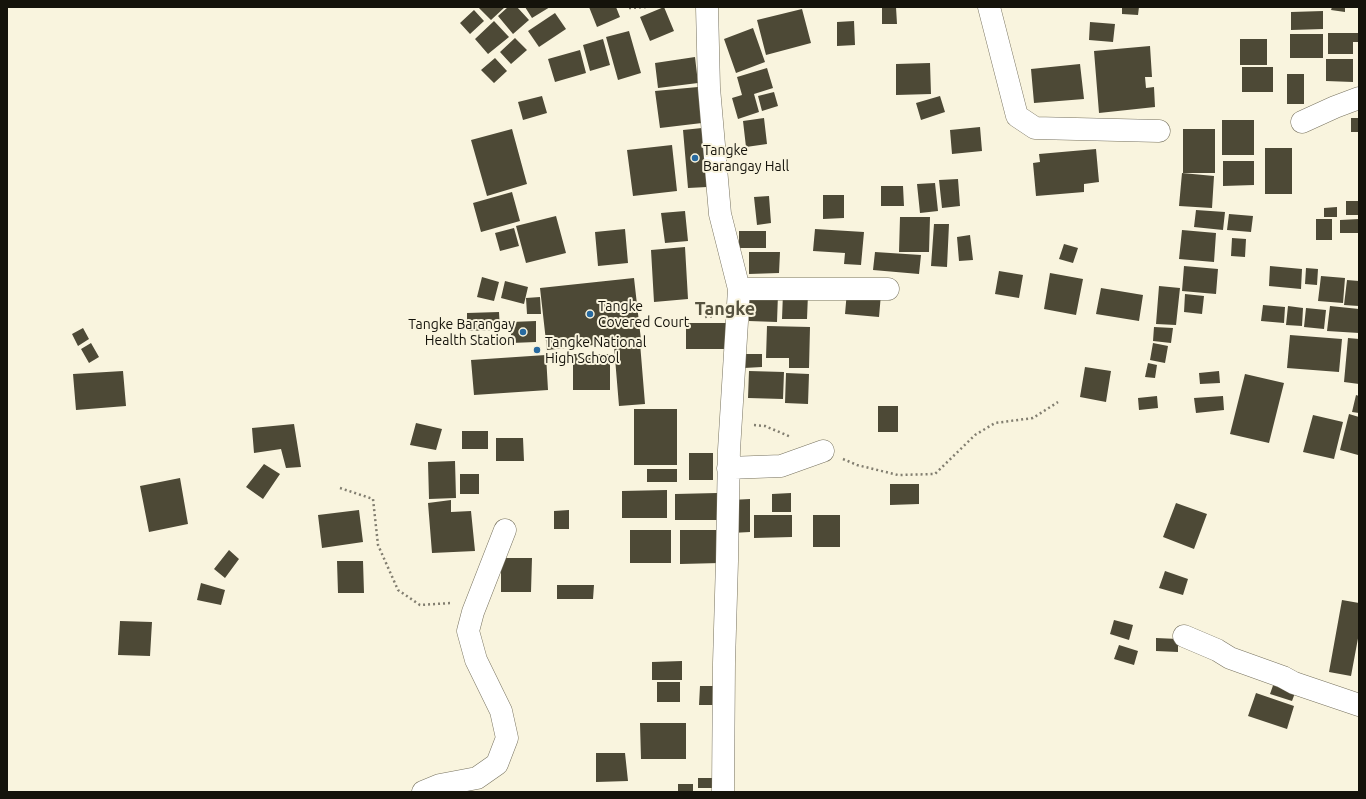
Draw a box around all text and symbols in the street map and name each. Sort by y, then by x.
place label: Tangke Barangay Hall [703,142,789,174]
marker: Tangke Barangay Hall [690,153,700,163]
place label: Tangke Covered Court [598,298,689,330]
district label: Tangke [695,298,755,320]
marker: Tangke Covered Court [585,309,595,319]
place label: Tangke Barangay Health Station [408,316,515,348]
marker: Tangke Barangay Health Station [518,327,528,337]
place label: Tangke National High School [545,334,646,366]
marker: Tangke National High School [532,345,542,355]

